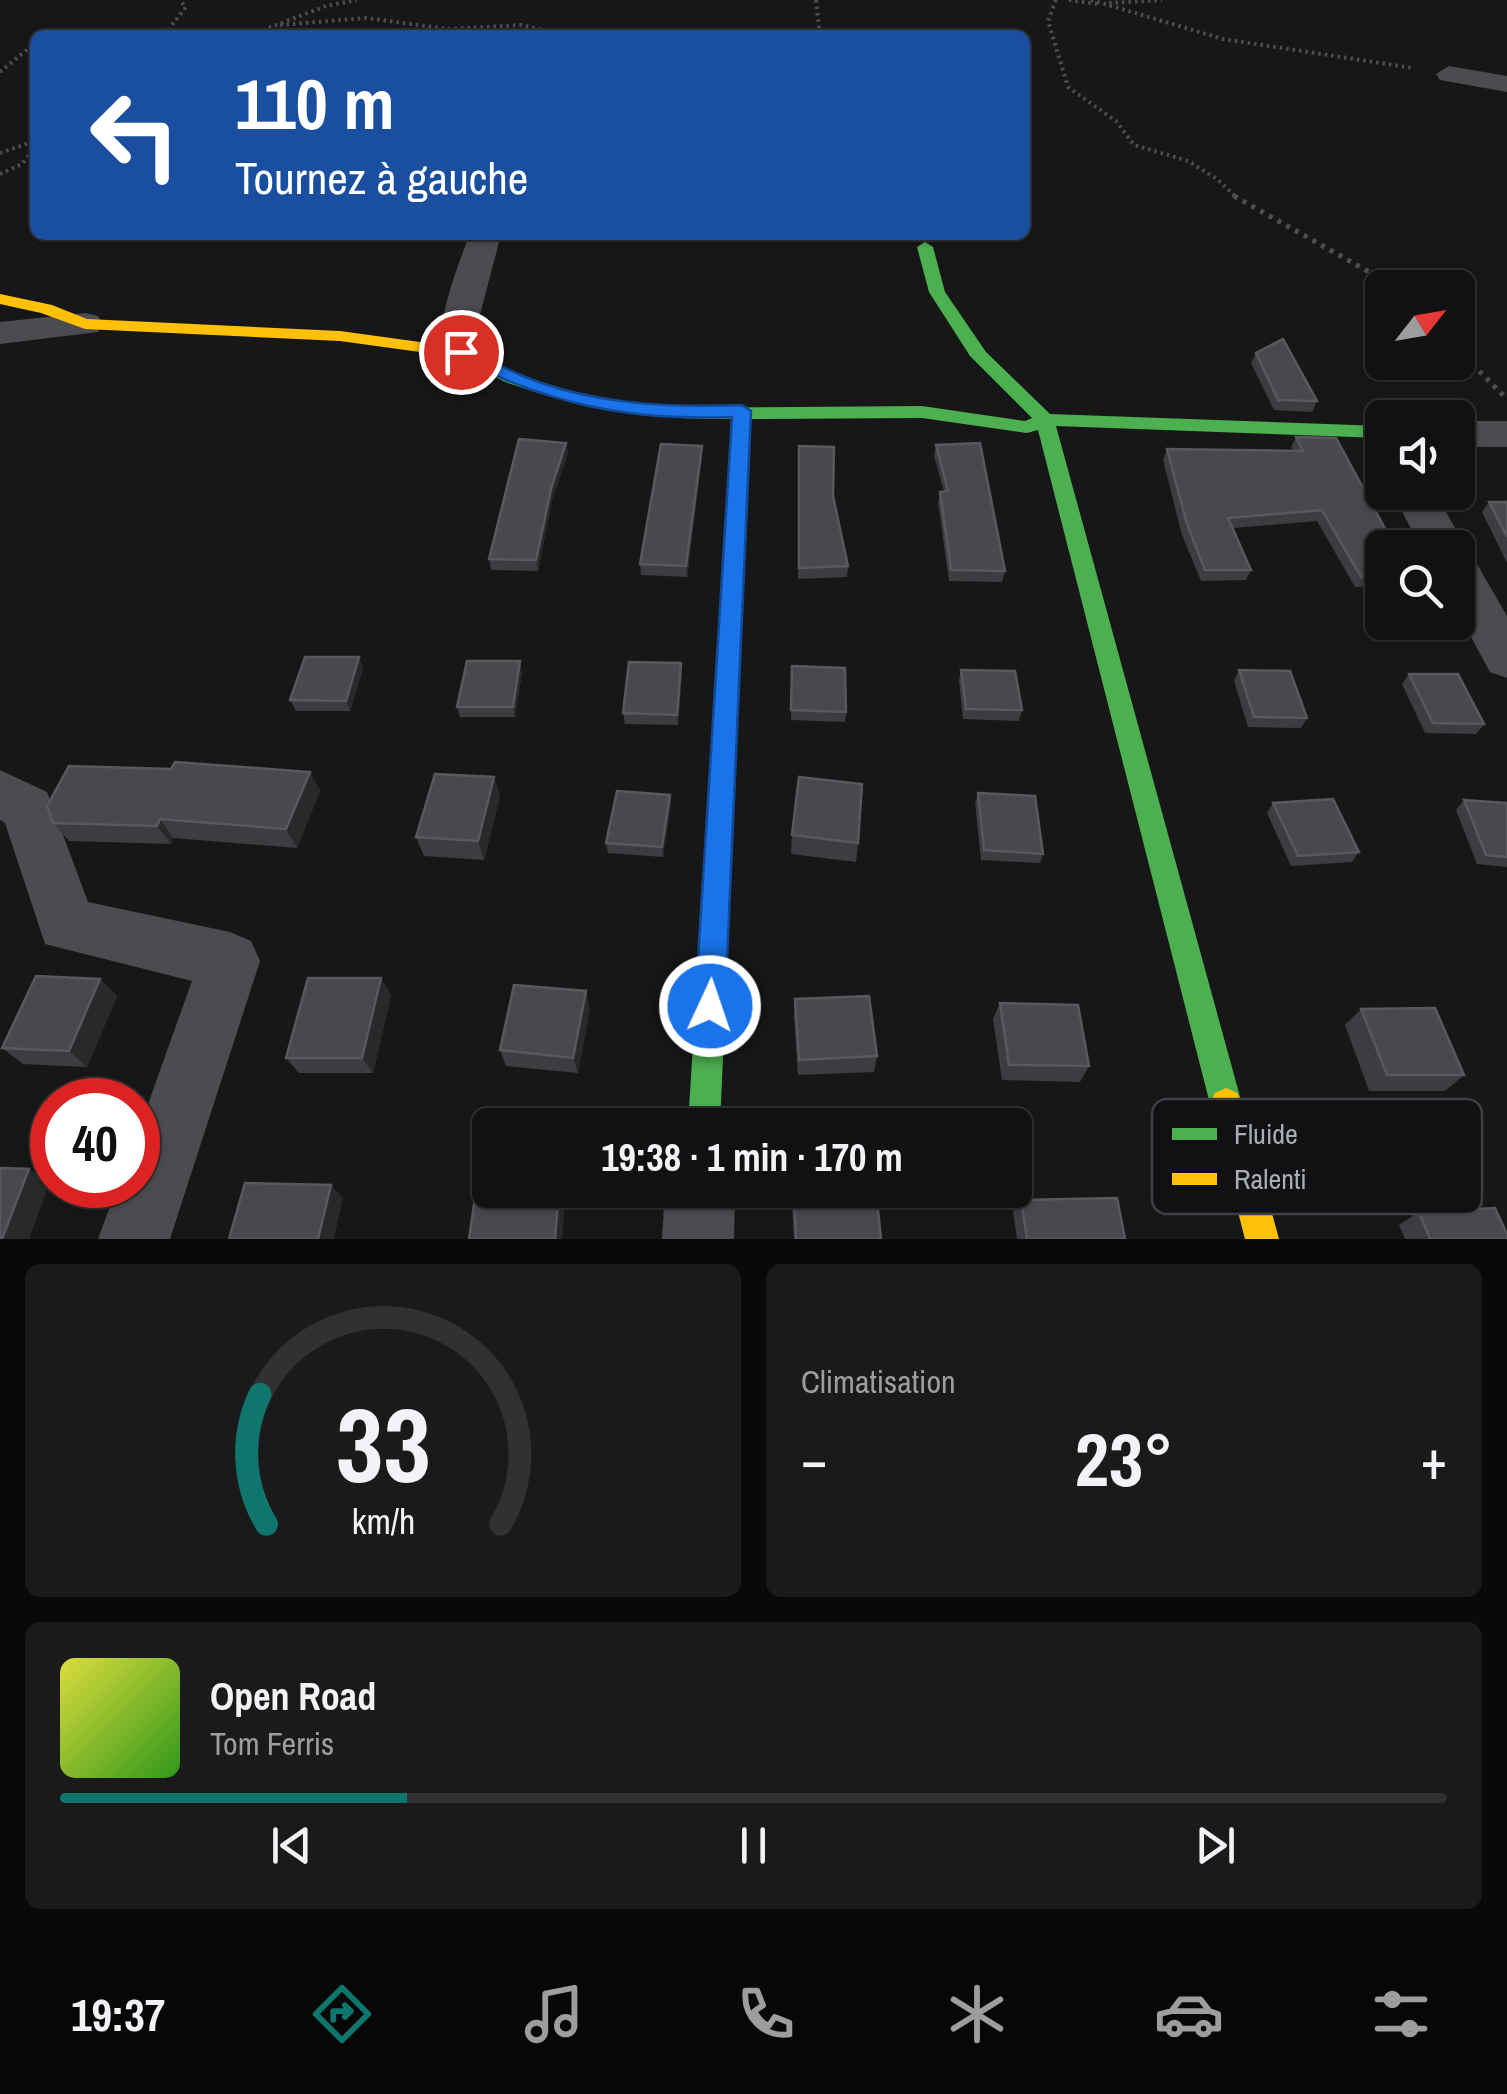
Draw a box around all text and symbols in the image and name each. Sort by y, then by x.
text: 110 m [235,57,395,151]
icon: left [70,70,200,200]
text: Tournez à gauche [235,147,528,208]
north arrow [1365,270,1475,380]
map controls [1365,270,1475,640]
pin [419,310,504,395]
icon: arrive [434,325,489,380]
button: sound [1365,400,1475,510]
button: search [1365,530,1475,640]
position arrow [658,954,762,1058]
speed limit sign: 40 [30,1078,160,1208]
legend [1152,1099,1482,1214]
text: Fluide [1234,1115,1298,1153]
text: 19:38 · 1 min · 170 m [601,1132,903,1183]
text: Ralenti [1234,1160,1307,1198]
text: Climatisation [801,1360,956,1403]
text: 33 [336,1374,430,1514]
text: 23° [1075,1408,1173,1509]
text: − [801,1422,827,1496]
text: + [1421,1422,1447,1496]
text: km/h [351,1497,415,1545]
text: Open Road [210,1671,376,1722]
text: Tom Ferris [210,1722,334,1765]
icon: previous [264,1818,319,1873]
icon: pause [726,1818,781,1873]
icon: next [1188,1818,1243,1873]
icon: directions [307,1979,377,2049]
icon: music [519,1979,589,2049]
icon: phone [731,1979,801,2049]
icon: climate [942,1979,1012,2049]
icon: car [1154,1979,1224,2049]
icon: filters [1366,1979,1436,2049]
text: 19:37 [71,1984,165,2045]

